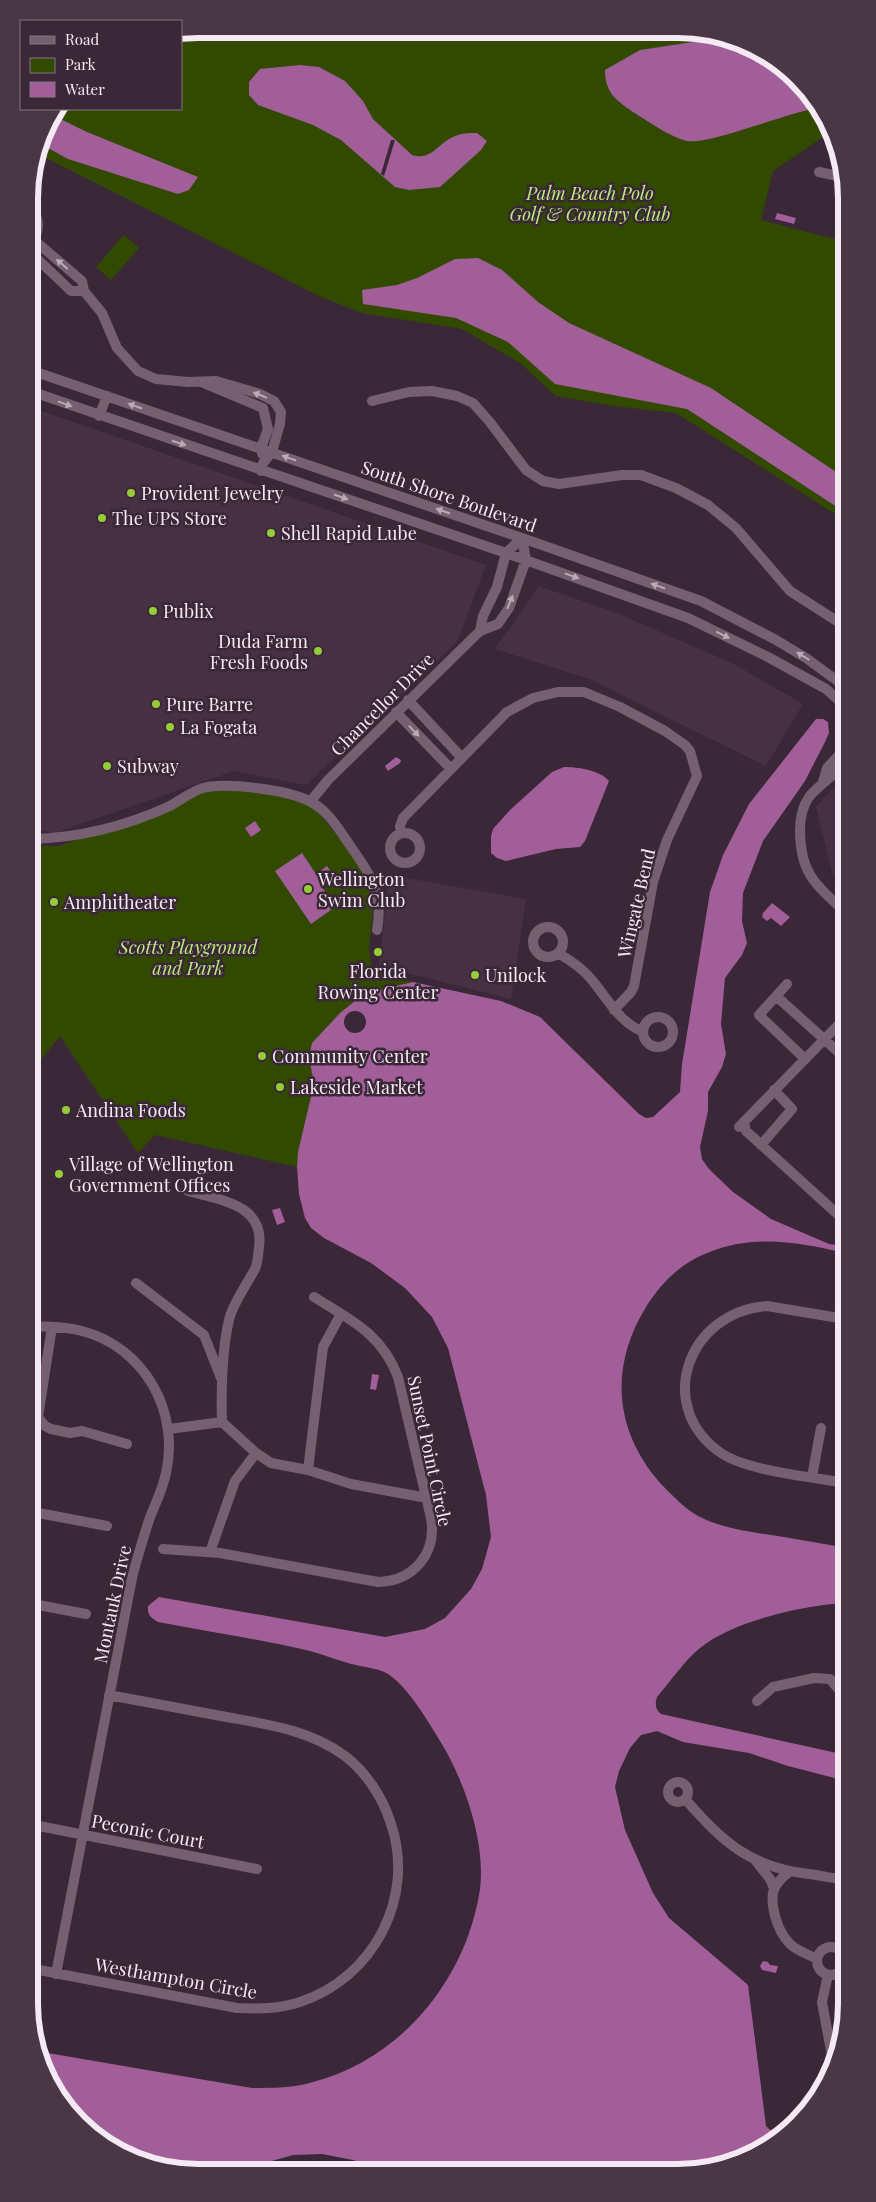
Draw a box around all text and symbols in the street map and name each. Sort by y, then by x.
legend [20,20,182,110]
text: Road [65,29,99,49]
text: Park [65,54,97,74]
text: Water [64,79,105,99]
park label: Palm Beach Polo Golf & Country Club [510,181,670,226]
one-way arrow [56,258,69,269]
one-way arrow [253,390,267,398]
one-way arrow [57,401,72,408]
one-way arrow [128,402,143,409]
one-way arrow [171,440,186,447]
one-way arrow [281,454,296,462]
street label: South Shore Boulevard [358,455,540,538]
place label: Provident Jewelry [141,481,283,505]
marker: Provident Jewelry [125,487,137,499]
one-way arrow [334,493,349,501]
place label: The UPS Store [112,506,227,530]
one-way arrow [435,506,450,514]
marker: The UPS Store [96,512,108,524]
place label: Shell Rapid Lube [281,521,417,545]
marker: Shell Rapid Lube [265,527,277,539]
one-way arrow [564,573,579,581]
one-way arrow [650,582,665,589]
one-way arrow [507,595,515,609]
place label: Publix [163,599,214,623]
marker: Publix [147,605,159,617]
place label: Duda Farm Fresh Foods [210,629,308,674]
one-way arrow [716,631,730,639]
marker: Duda Farm Fresh Foods [312,645,324,657]
street label: Chancellor Drive [325,647,439,761]
one-way arrow [797,652,810,661]
place label: Pure Barre [166,692,253,716]
marker: Pure Barre [150,698,162,710]
place label: La Fogata [180,715,257,739]
marker: La Fogata [164,721,176,733]
one-way arrow [408,725,420,737]
place label: Subway [117,754,179,778]
marker: Subway [101,760,113,772]
street label: Wingate Bend [612,845,660,961]
place label: Wellington Swim Club [317,867,405,912]
marker: Wellington Swim Club [302,883,314,895]
place label: Amphitheater [63,890,176,914]
marker: Amphitheater [48,896,60,908]
park label: Scotts Playground and Park [118,935,258,980]
marker: Florida Rowing Center [372,946,384,958]
place label: Florida Rowing Center [318,959,438,1004]
place label: Unilock [485,963,547,987]
marker: Unilock [469,969,481,981]
place label: Community Center [272,1044,428,1068]
marker: Community Center [256,1050,268,1062]
place label: Lakeside Market [290,1075,423,1099]
marker: Lakeside Market [274,1081,286,1093]
place label: Andina Foods [75,1098,186,1122]
marker: Andina Foods [60,1104,72,1116]
place label: Village of Wellington Government Offices [68,1152,234,1197]
marker: Village of Wellington Government Offices [53,1168,65,1180]
street label: Sunset Point Circle [402,1373,458,1529]
street label: Montauk Drive [88,1543,136,1665]
street label: Peconic Court [90,1808,207,1854]
street label: Westhampton Circle [92,1952,259,2004]

